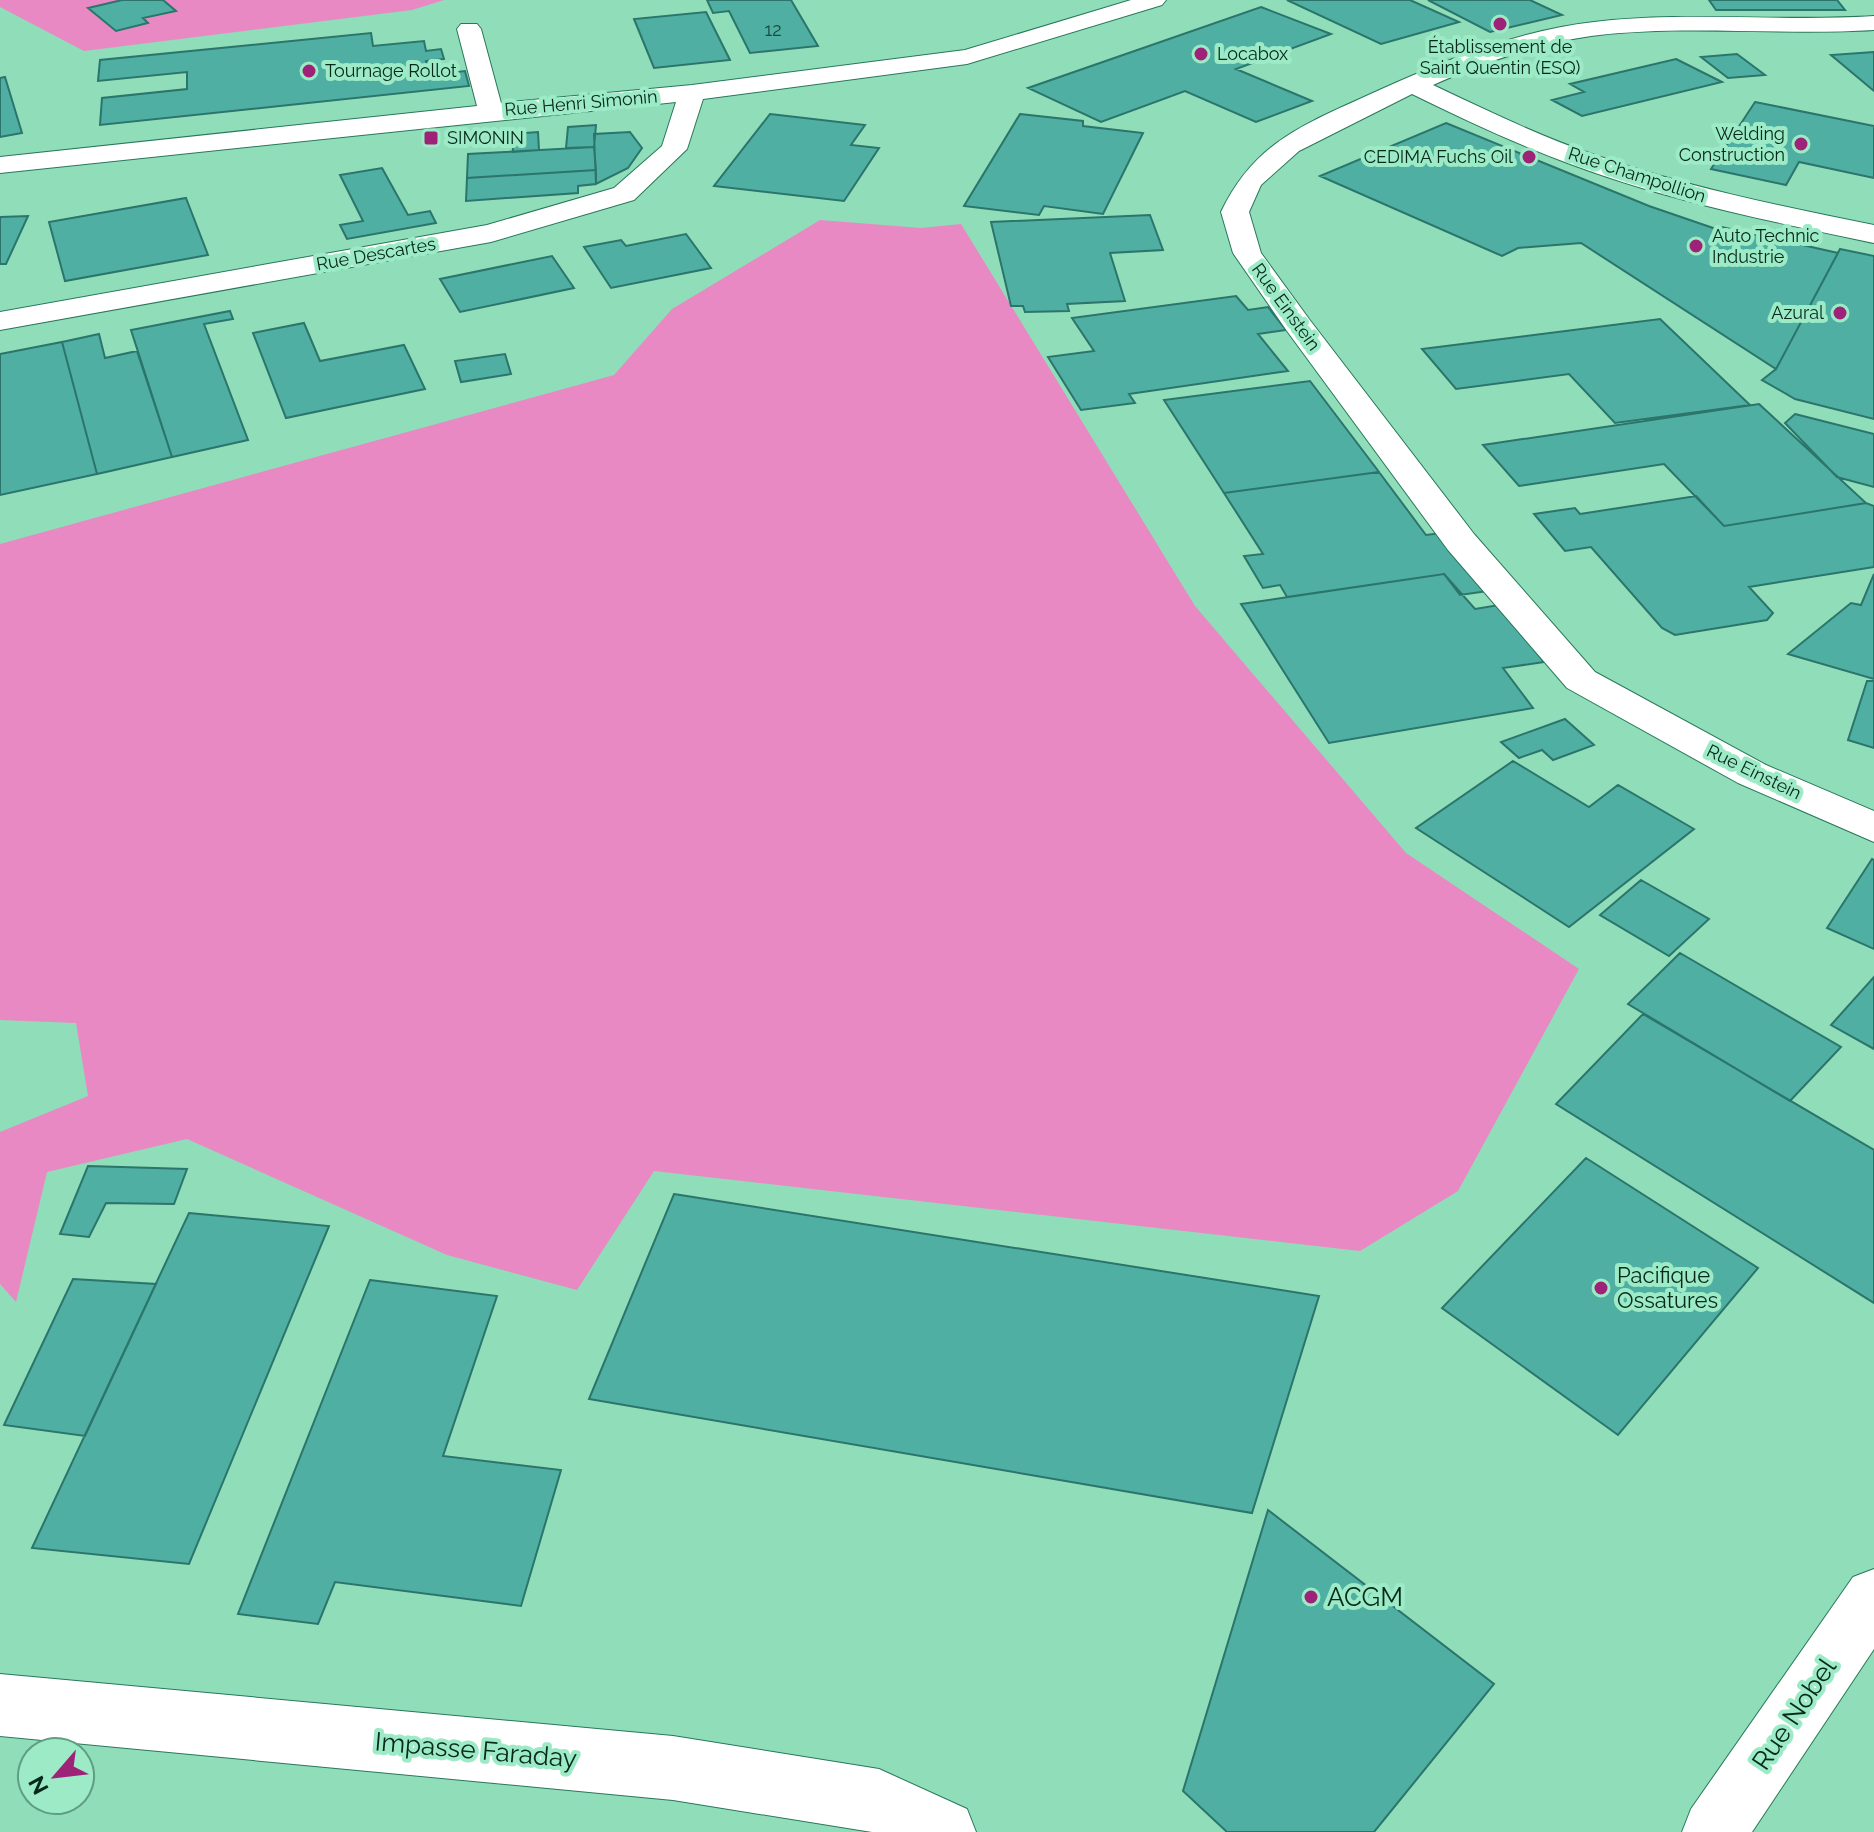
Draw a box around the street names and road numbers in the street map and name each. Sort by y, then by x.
street label: Rue Henri Simonin [504,85,658,120]
street label: Rue Champollion [1566,142,1709,207]
street label: Rue Descartes [315,233,437,274]
street label: Rue Einstein [1248,259,1325,354]
street label: Rue Einstein [1704,740,1805,803]
street label: Rue Nobel [1746,1652,1843,1775]
street label: Impasse Faraday [374,1726,578,1774]

